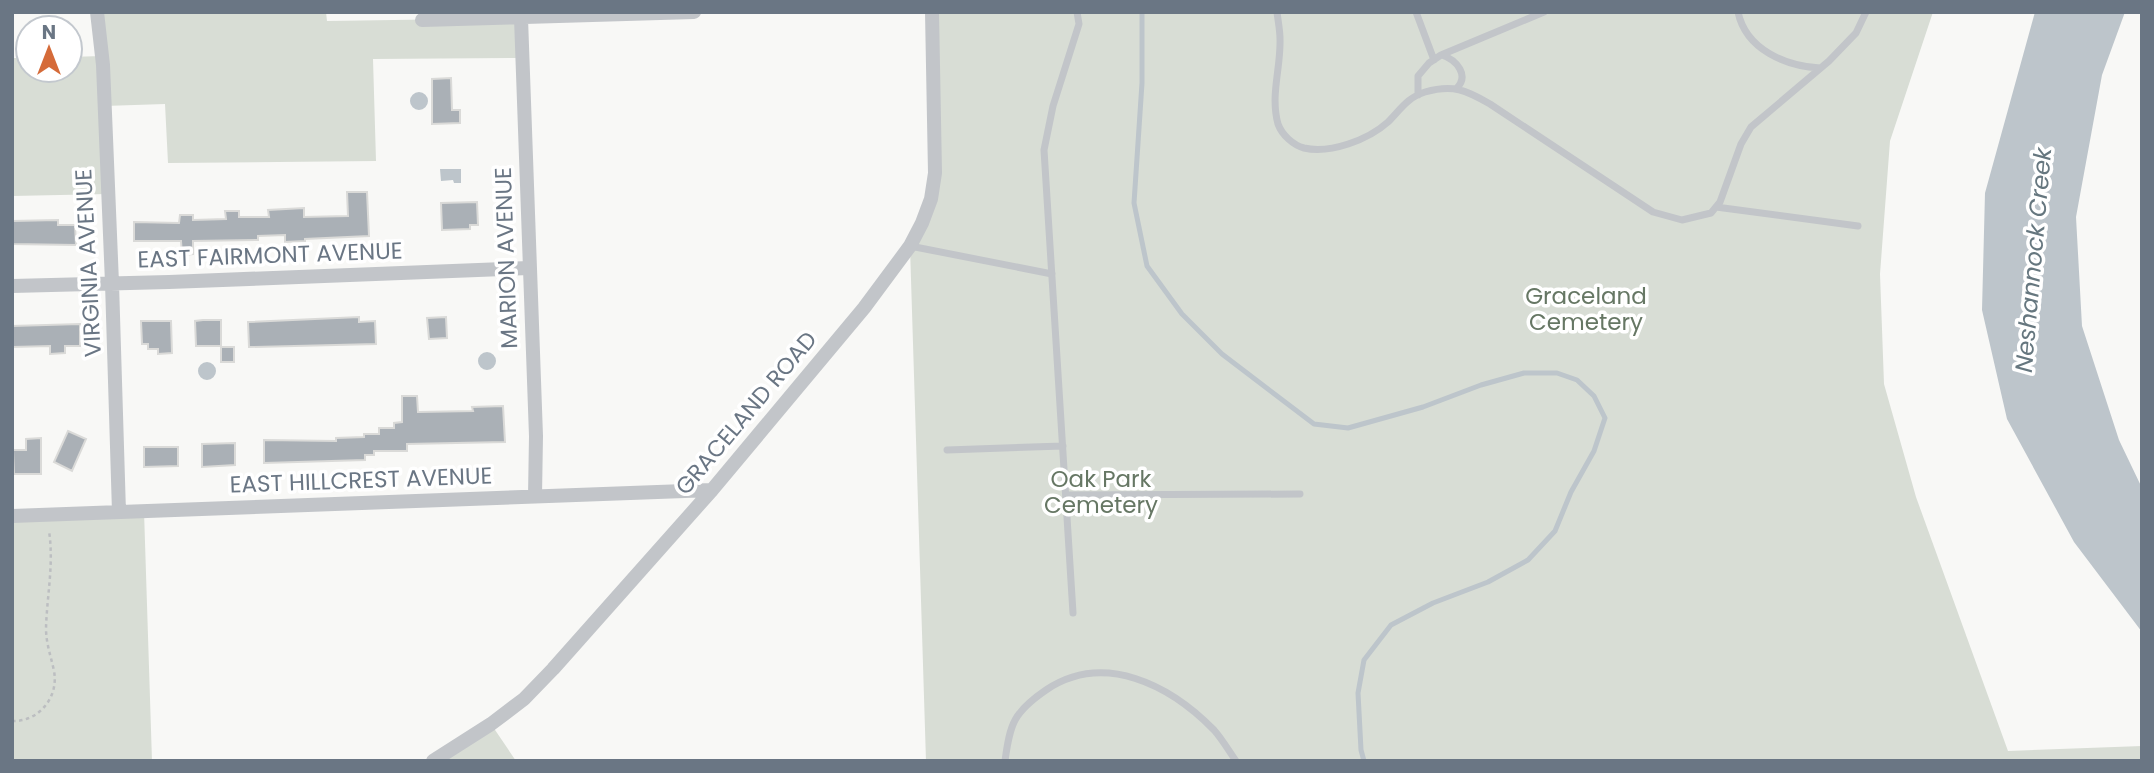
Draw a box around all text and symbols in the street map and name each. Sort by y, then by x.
north arrow [14,14,84,84]
text: N [42,19,56,46]
water label: Neshannock Creek [2007,145,2059,374]
street label: MARION AVENUE [487,167,525,349]
street label: VIRGINIA AVENUE [67,168,109,358]
street label: EAST FAIRMONT AVENUE [137,234,403,276]
park label: Graceland Cemetery [1525,280,1647,338]
street label: GRACELAND ROAD [668,324,824,502]
street label: EAST HILLCREST AVENUE [229,459,493,501]
park label: Oak Park Cemetery [1044,463,1158,521]

